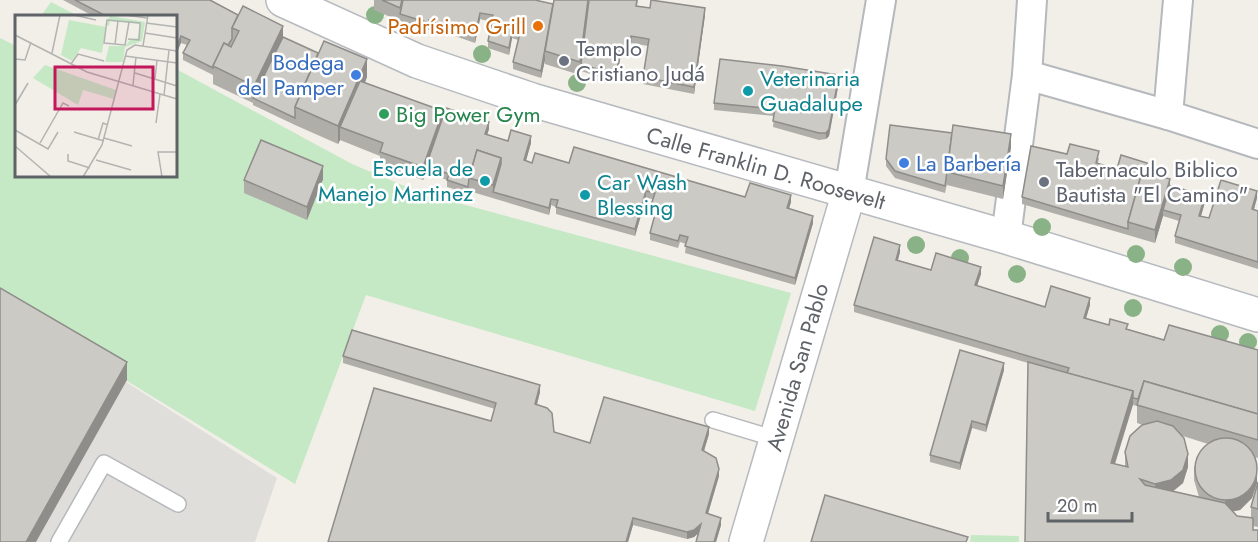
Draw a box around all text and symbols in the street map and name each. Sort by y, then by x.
place label: Padrísimo Grill [387,10,526,42]
inset map [15,15,177,177]
marker: Padrísimo Grill [531,19,545,33]
place label: Templo Cristiano Judá [576,32,705,89]
place label: Bodega del Pamper [238,46,344,103]
marker: Templo Cristiano Judá [557,54,571,68]
place label: Veterinaria Guadalupe [760,62,863,119]
marker: Bodega del Pamper [349,68,363,82]
marker: Veterinaria Guadalupe [741,84,755,98]
place label: Big Power Gym [396,98,541,130]
marker: Big Power Gym [377,107,391,121]
street label: Calle Franklin D. Roosevelt [643,119,890,218]
place label: La Barbería [916,147,1021,179]
place label: Escuela de Manejo Martinez [318,152,473,209]
place label: Tabernaculo Biblico Bautista "El Camino" [1056,153,1248,210]
marker: La Barbería [897,156,911,170]
place label: Car Wash Blessing [597,166,687,223]
marker: Escuela de Manejo Martinez [478,174,492,188]
marker: Tabernaculo Biblico Bautista "El Camino" [1037,175,1051,189]
marker: Car Wash Blessing [578,188,592,202]
street label: Avenida San Pablo [758,279,836,455]
scale bar [1048,485,1132,523]
text: 20 m [1057,493,1097,519]

